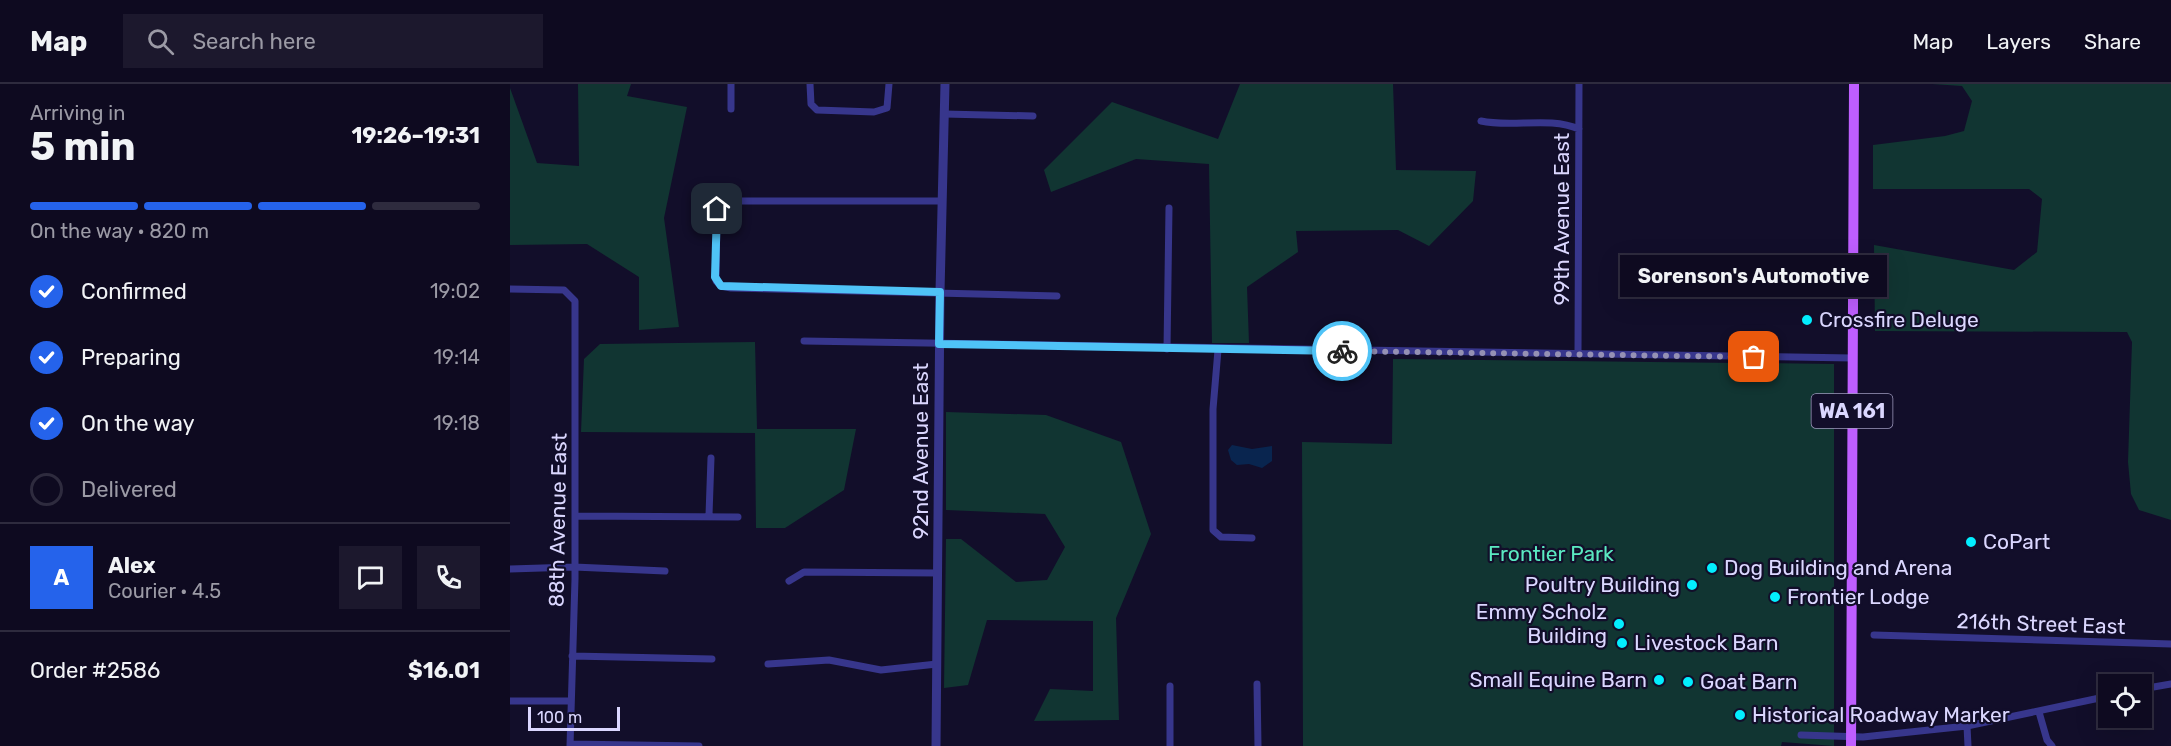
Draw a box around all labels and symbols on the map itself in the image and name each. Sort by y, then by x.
street label: 99th Avenue East [1549,133,1574,305]
pin [691,183,742,234]
callout: Sorenson's Automotive [1620,255,1888,297]
place label: Crossfire Deluge [1819,307,1979,332]
marker: Crossfire Deluge [1800,313,1814,327]
courier [1312,321,1372,381]
pin [1728,331,1779,382]
street label: 92nd Avenue East [908,363,933,539]
road number: WA 161 [1812,394,1892,428]
street label: 88th Avenue East [543,433,572,607]
place label: CoPart [1983,529,2050,554]
marker: CoPart [1964,535,1978,549]
park label: Frontier Park [1488,541,1614,566]
place label: Dog Building and Arena [1724,555,1952,580]
marker: Dog Building and Arena [1705,561,1719,575]
place label: Poultry Building [1525,572,1680,597]
marker: Poultry Building [1685,578,1699,592]
place label: Frontier Lodge [1787,584,1930,609]
marker: Frontier Lodge [1768,590,1782,604]
place label: Emmy Scholz Building [1476,599,1607,648]
street label: 216th Street East [1956,608,2126,639]
marker: Emmy Scholz Building [1612,617,1626,631]
place label: Livestock Barn [1634,630,1779,655]
marker: Livestock Barn [1615,636,1629,650]
place label: Small Equine Barn [1470,667,1647,692]
place label: Goat Barn [1700,669,1798,694]
marker: Small Equine Barn [1652,673,1666,687]
marker: Goat Barn [1681,675,1695,689]
place label: Historical Roadway Marker [1752,702,2010,727]
scale bar [528,704,620,732]
marker: Historical Roadway Marker [1733,708,1747,722]

